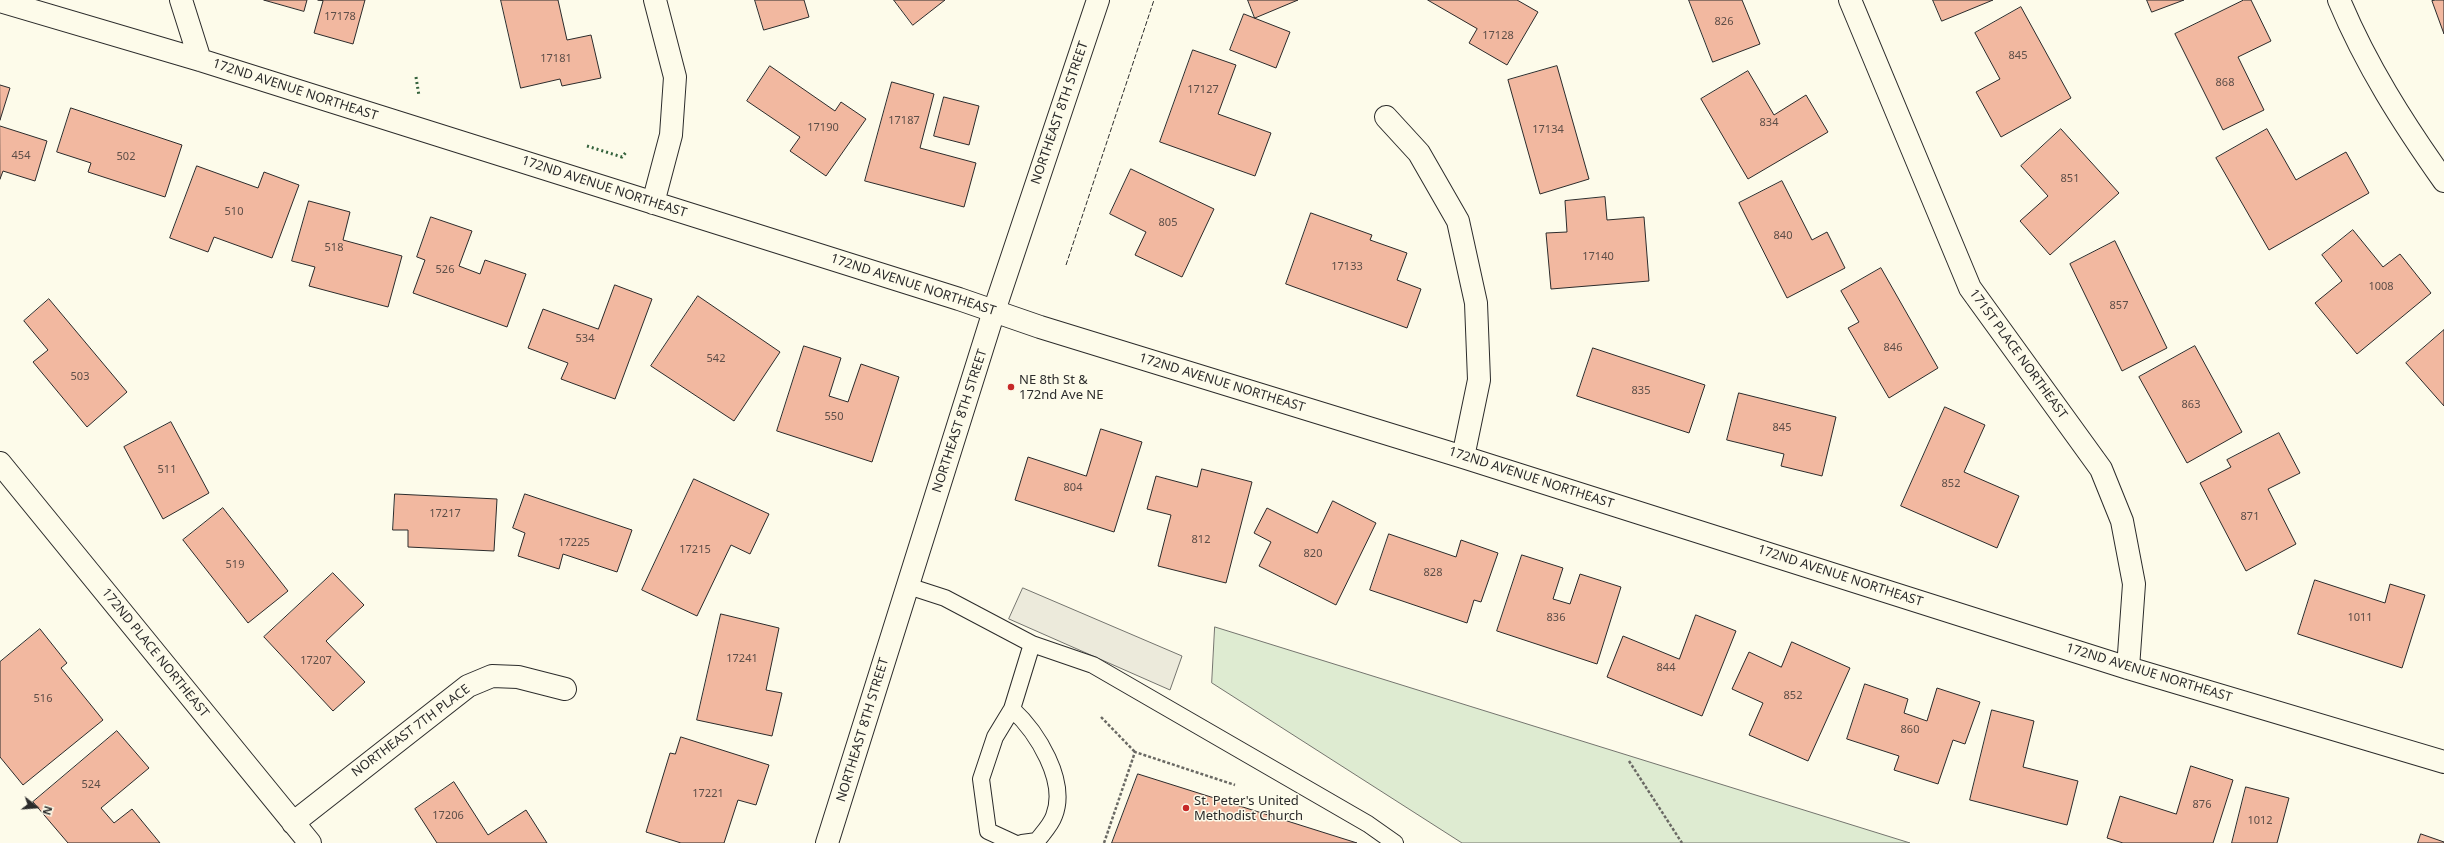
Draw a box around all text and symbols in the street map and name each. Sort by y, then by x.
house number: 17178 [324,10,356,24]
house number: 826 [1715,15,1733,29]
house number: 17128 [1482,29,1514,43]
street label: NORTHEAST 8TH STREET [1028,40,1092,186]
house number: 845 [2009,49,2027,63]
house number: 17181 [540,52,572,66]
street label: 172ND AVENUE NORTHEAST [210,56,380,124]
house number: 868 [2216,76,2234,90]
house number: 17127 [1187,83,1219,97]
house number: 17187 [888,114,920,128]
house number: 834 [1760,116,1778,130]
house number: 17190 [807,121,839,135]
house number: 17134 [1532,123,1564,137]
house number: 454 [12,149,30,163]
house number: 502 [117,150,135,164]
street label: 172ND AVENUE NORTHEAST [519,153,689,221]
house number: 851 [2061,172,2079,186]
house number: 510 [225,205,243,219]
house number: 805 [1159,216,1177,230]
house number: 840 [1774,229,1792,243]
house number: 518 [325,241,343,255]
house number: 17140 [1582,250,1614,264]
street label: 172ND AVENUE NORTHEAST [828,251,998,319]
house number: 17133 [1331,260,1363,274]
house number: 526 [436,263,454,277]
house number: 1008 [2368,280,2394,294]
street label: 171ST PLACE NORTHEAST [1966,286,2070,422]
house number: 857 [2110,299,2128,313]
house number: 534 [576,332,594,346]
house number: 846 [1884,341,1902,355]
street label: NORTHEAST 8TH STREET [929,347,991,495]
street label: 172ND AVENUE NORTHEAST [1137,350,1307,416]
house number: 542 [707,352,725,366]
house number: 503 [71,370,89,384]
place label: NE 8th St & 172nd Ave NE [1019,372,1103,403]
marker: NE 8th St & 172nd Ave NE [1006,382,1016,392]
house number: 835 [1632,384,1650,398]
house number: 863 [2182,398,2200,412]
house number: 550 [825,410,843,424]
house number: 845 [1773,421,1791,435]
street label: 172ND AVENUE NORTHEAST [1446,444,1616,512]
house number: 511 [158,463,176,477]
house number: 852 [1942,477,1960,491]
house number: 804 [1064,481,1082,495]
house number: 17217 [429,507,461,521]
house number: 871 [2241,510,2259,524]
house number: 812 [1192,533,1210,547]
house number: 17225 [558,536,590,550]
street label: 172ND AVENUE NORTHEAST [1755,542,1925,610]
house number: 17215 [679,543,711,557]
house number: 820 [1304,547,1322,561]
house number: 519 [226,558,244,572]
house number: 828 [1424,566,1442,580]
street label: 172ND PLACE NORTHEAST [98,585,212,721]
house number: 836 [1547,611,1565,625]
house number: 1011 [2347,611,2373,625]
street label: 172ND AVENUE NORTHEAST [2064,640,2234,706]
house number: 17241 [726,652,758,666]
house number: 17207 [300,654,332,668]
street label: NORTHEAST 8TH STREET [834,656,892,804]
house number: 844 [1657,661,1675,675]
street label: NORTHEAST 7TH PLACE [349,681,473,781]
house number: 852 [1784,689,1802,703]
house number: 516 [34,692,52,706]
house number: 860 [1901,723,1919,737]
house number: 524 [82,778,100,792]
north arrow [16,787,56,827]
house number: 17221 [692,787,724,801]
place label: St. Peter's United Methodist Church [1194,793,1303,824]
house number: 876 [2193,798,2211,812]
marker: St. Peter's United Methodist Church [1181,803,1191,813]
text: N [39,804,56,817]
house number: 17206 [432,809,464,823]
house number: 1012 [2247,814,2273,828]

